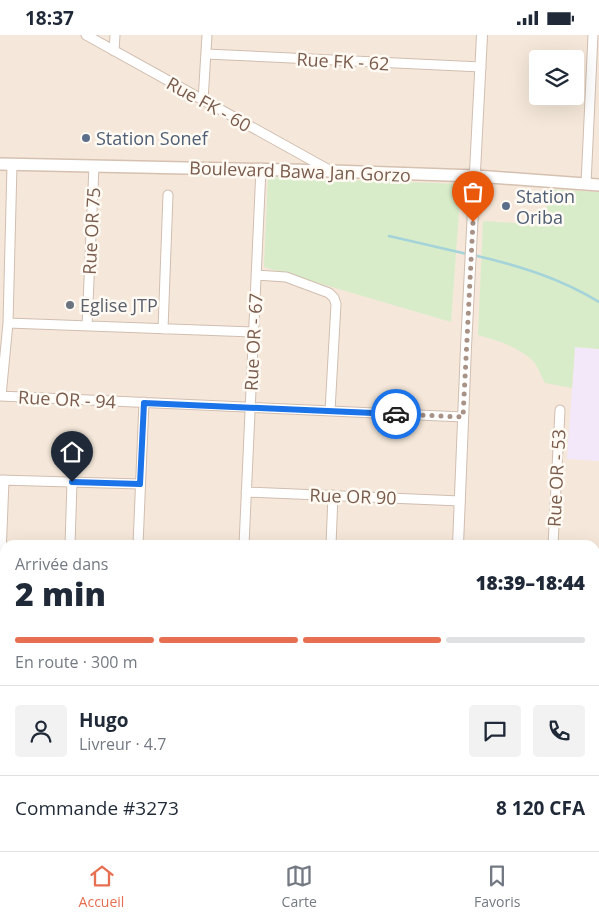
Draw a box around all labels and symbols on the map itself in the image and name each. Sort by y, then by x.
street label: Rue FK - 62 [296,47,390,75]
street label: Rue FK - 60 [163,71,255,137]
place label: Station Sonef [96,126,209,150]
marker: Station Sonef [80,132,92,144]
street label: Boulevard Bawa Jan Gorzo [189,155,411,187]
pin [452,171,494,222]
place label: Station Oriba [516,184,575,229]
street label: Rue OR 75 [77,187,105,275]
marker: Station Oriba [500,200,512,212]
place label: Eglise JTP [80,293,158,317]
street label: Rue OR - 67 [238,293,268,391]
marker: Eglise JTP [64,299,76,311]
street label: Rue OR - 94 [18,384,116,414]
courier [371,389,421,439]
street label: Rue OR - 53 [541,429,571,527]
pin [51,431,93,482]
street label: Rue OR 90 [309,482,397,510]

